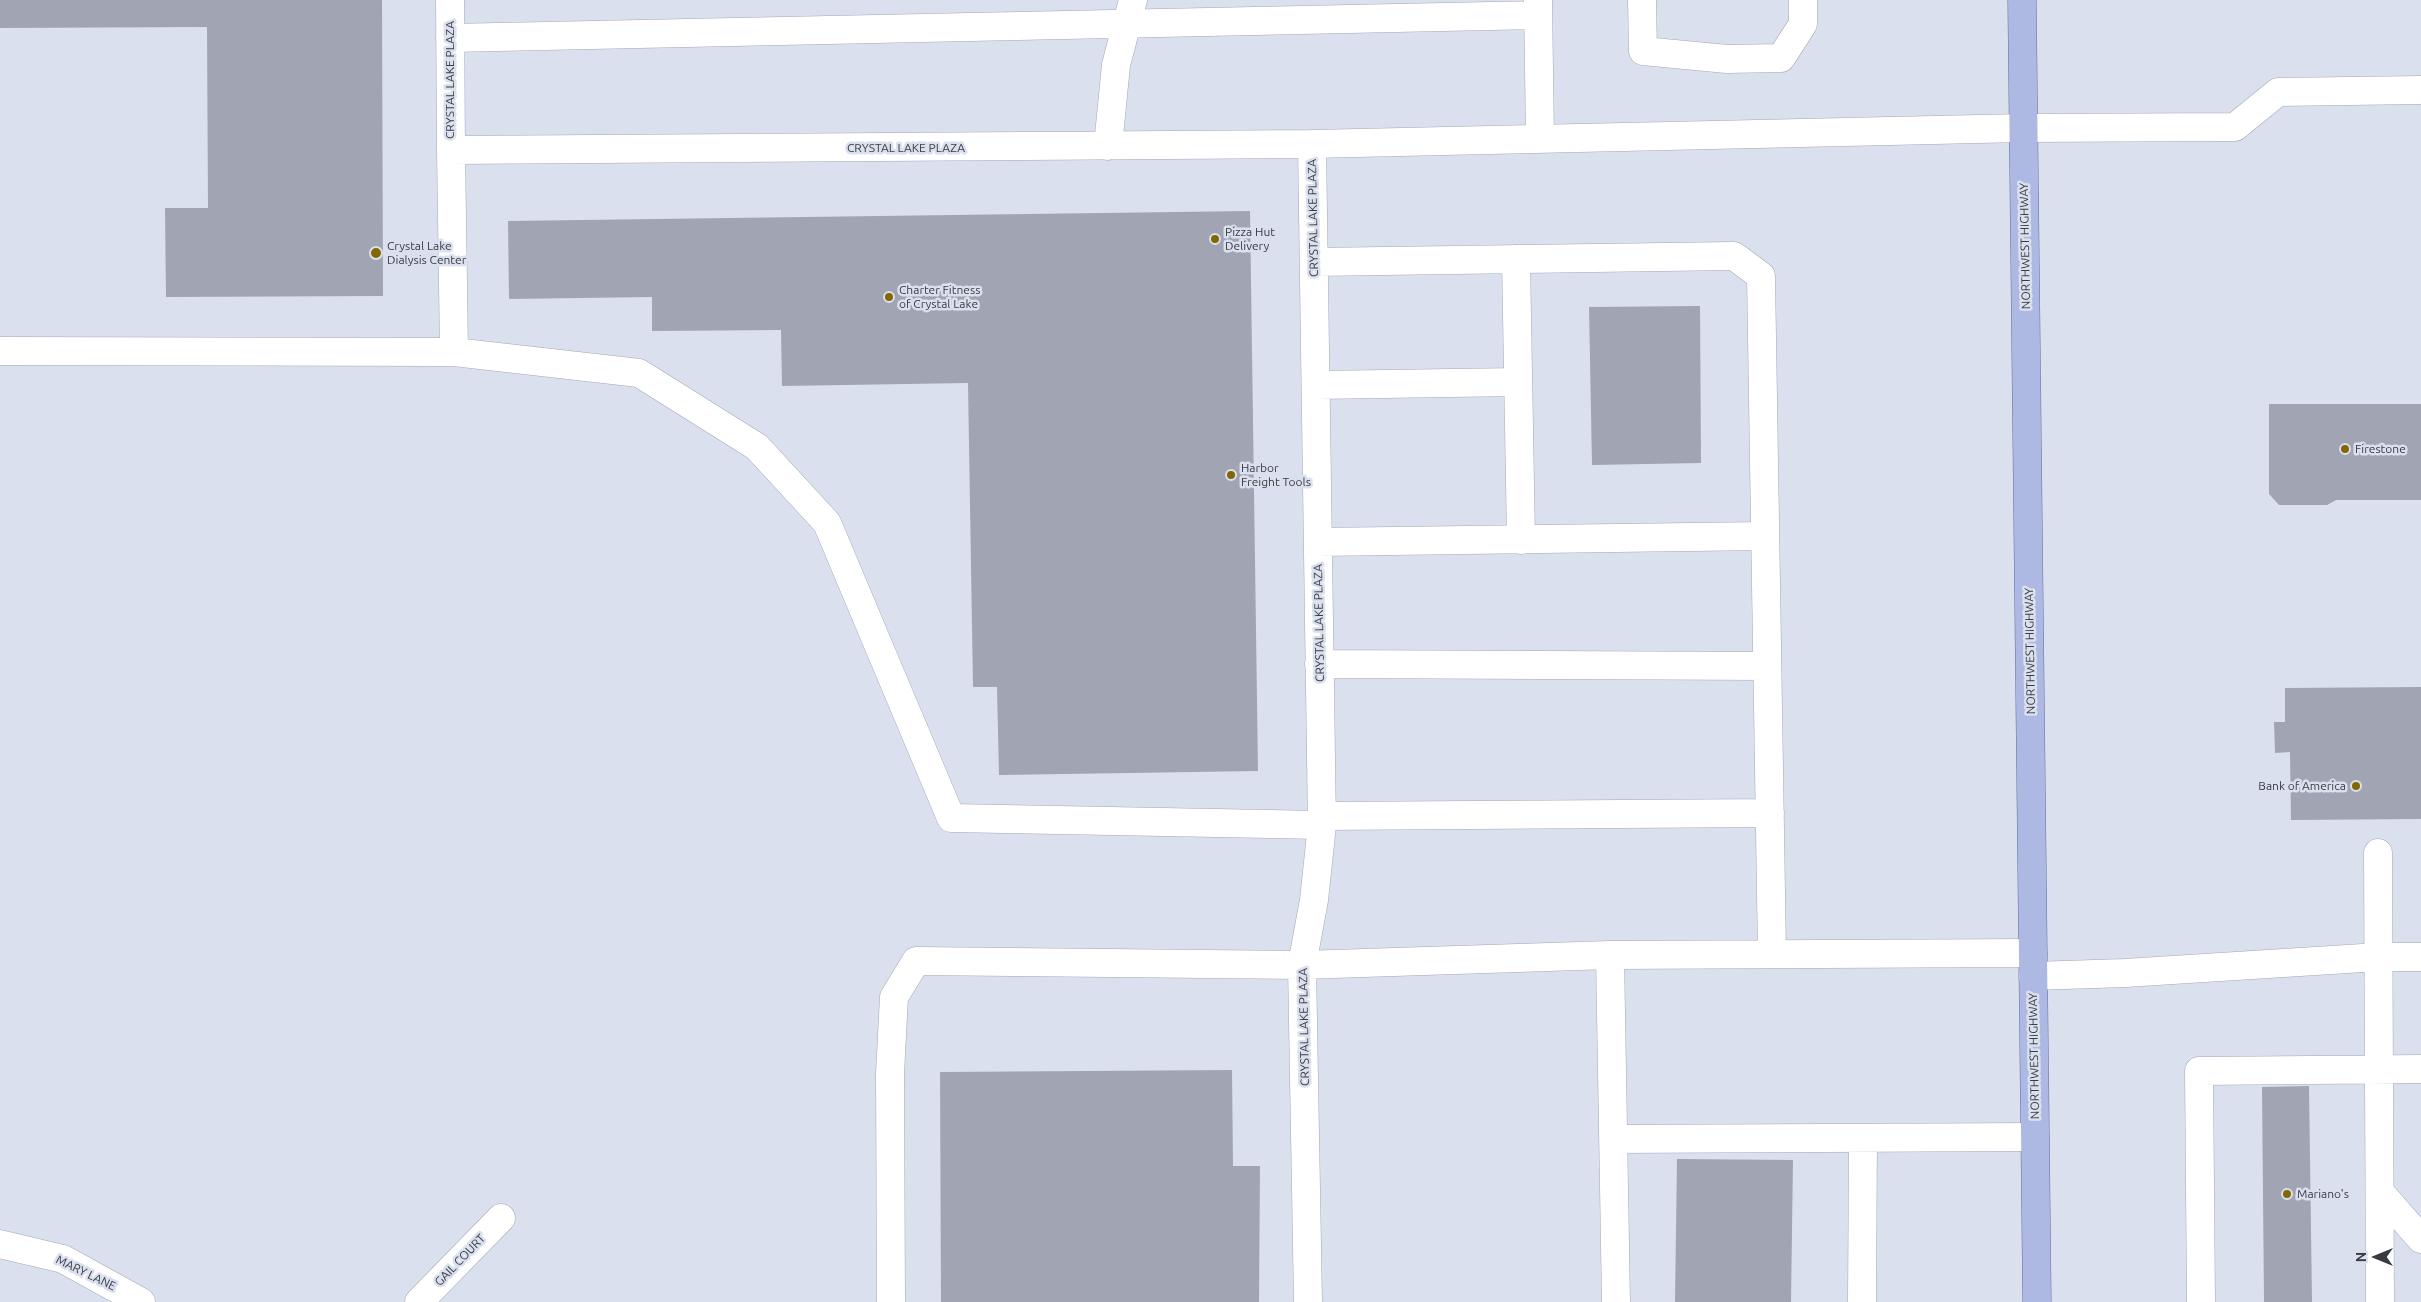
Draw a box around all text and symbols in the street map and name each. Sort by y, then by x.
street label: CRYSTAL LAKE PLAZA [443,21,457,139]
street label: CRYSTAL LAKE PLAZA [847,141,965,155]
street label: CRYSTAL LAKE PLAZA [1305,159,1321,277]
street label: NORTHWEST HIGHWAY [2017,183,2033,309]
place label: Pizza Hut Delivery [1225,225,1275,253]
marker: Pizza Hut Delivery [1209,233,1221,245]
place label: Crystal Lake Dialysis Center [387,239,466,267]
marker: Crystal Lake Dialysis Center [369,246,383,260]
place label: Charter Fitness of Crystal Lake [899,283,980,311]
marker: Charter Fitness of Crystal Lake [883,291,895,303]
place label: Firestone [2355,442,2406,456]
marker: Firestone [2339,443,2351,455]
place label: Harbor Freight Tools [1241,461,1311,489]
marker: Harbor Freight Tools [1225,469,1237,481]
street label: CRYSTAL LAKE PLAZA [1311,564,1327,682]
street label: NORTHWEST HIGHWAY [2022,588,2038,714]
place label: Bank of America [2258,779,2346,793]
marker: Bank of America [2350,780,2362,792]
street label: CRYSTAL LAKE PLAZA [1296,968,1312,1086]
street label: NORTHWEST HIGHWAY [2026,993,2042,1119]
place label: Mariano's [2297,1187,2349,1201]
marker: Mariano's [2281,1188,2293,1200]
street label: GAIL COURT [432,1231,488,1289]
north arrow [2351,1232,2401,1282]
street label: MARY LANE [54,1252,118,1294]
text: N [2353,1252,2369,1262]

